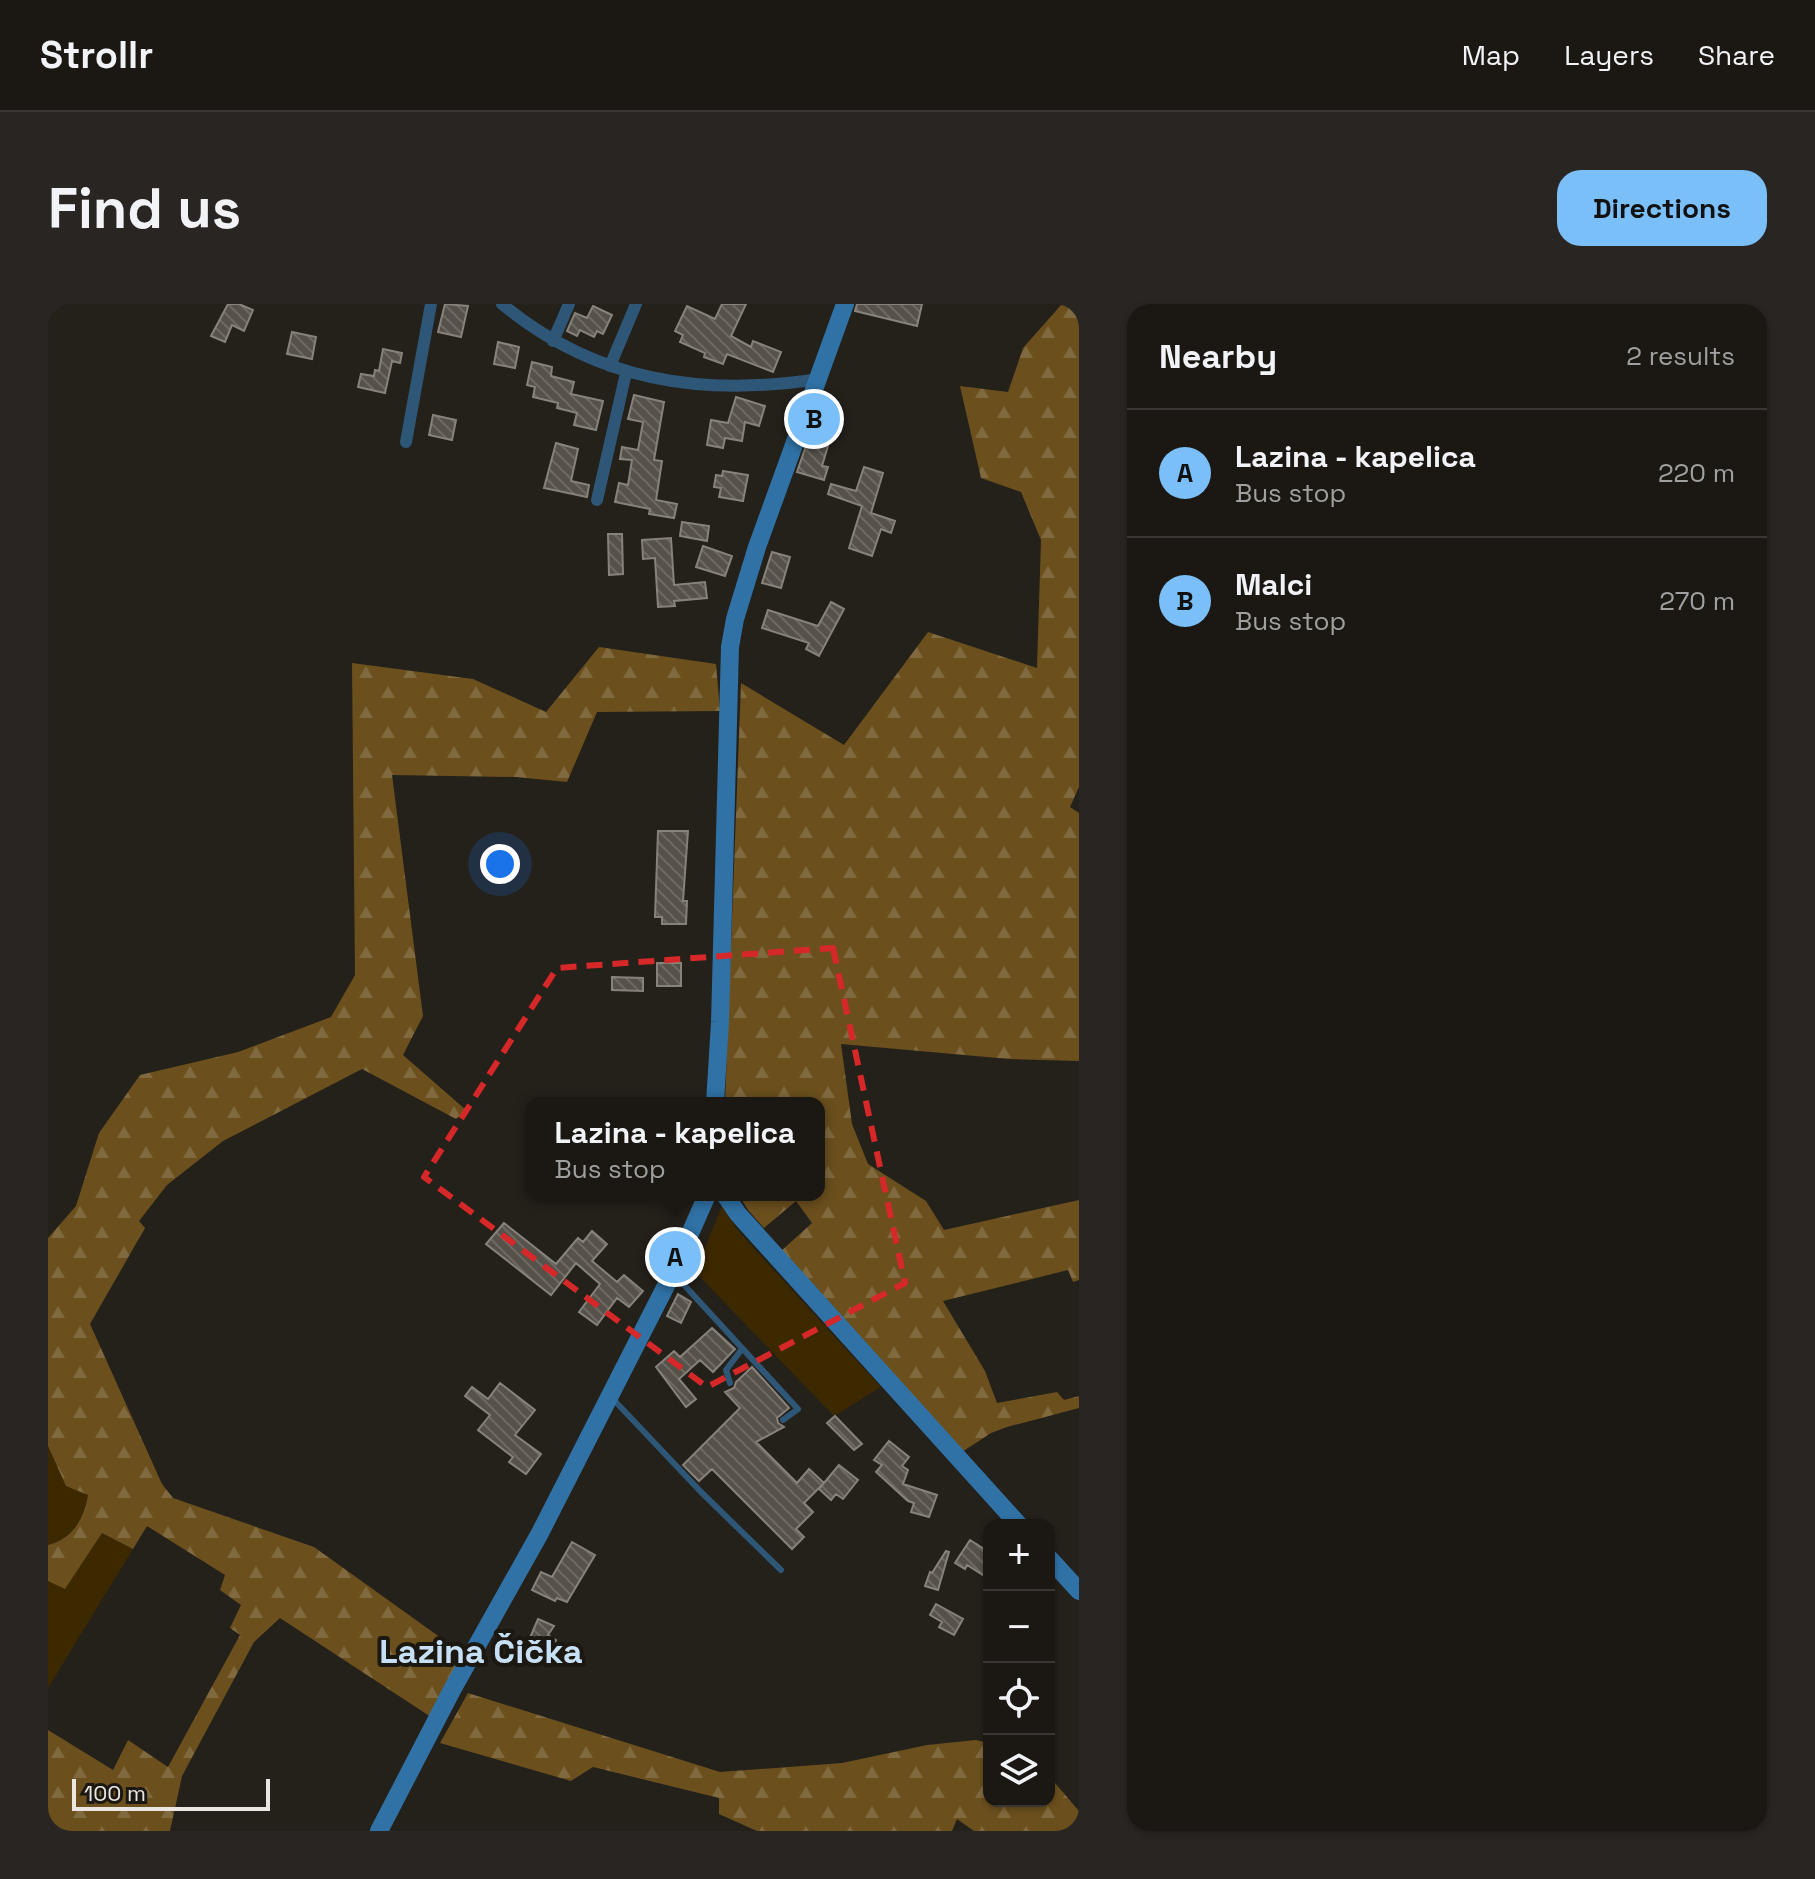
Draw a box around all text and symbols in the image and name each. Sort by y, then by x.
text: Strollr [40,31,153,79]
text: Map [1462,37,1520,73]
text: Layers [1564,37,1654,73]
text: Share [1698,37,1775,73]
button: Directions [1557,170,1767,246]
text: Find us [48,173,241,244]
text: Nearby [1159,335,1277,378]
text: 2 results [1626,339,1735,373]
pin: B [788,389,840,449]
text: Lazina - kapelica [1235,437,1476,476]
text: A [1177,456,1193,490]
text: 220 m [1658,456,1735,490]
text: Bus stop [1235,476,1346,510]
text: Malci [1235,565,1312,604]
text: B [1176,584,1194,618]
text: 270 m [1659,584,1735,618]
text: Bus stop [1235,604,1346,638]
your location [480,844,520,884]
popup [525,1097,825,1201]
text: Lazina - kapelica [555,1113,795,1152]
text: Bus stop [555,1152,666,1186]
pin: A [649,1227,701,1287]
map controls [983,1519,1055,1807]
button: + [983,1519,1055,1591]
button: − [983,1591,1055,1663]
district label: Lazina Čička [379,1630,583,1673]
button: locate [983,1663,1055,1735]
button: layers [983,1735,1055,1807]
scale bar [72,1775,270,1811]
text: 100 m [84,1779,146,1807]

